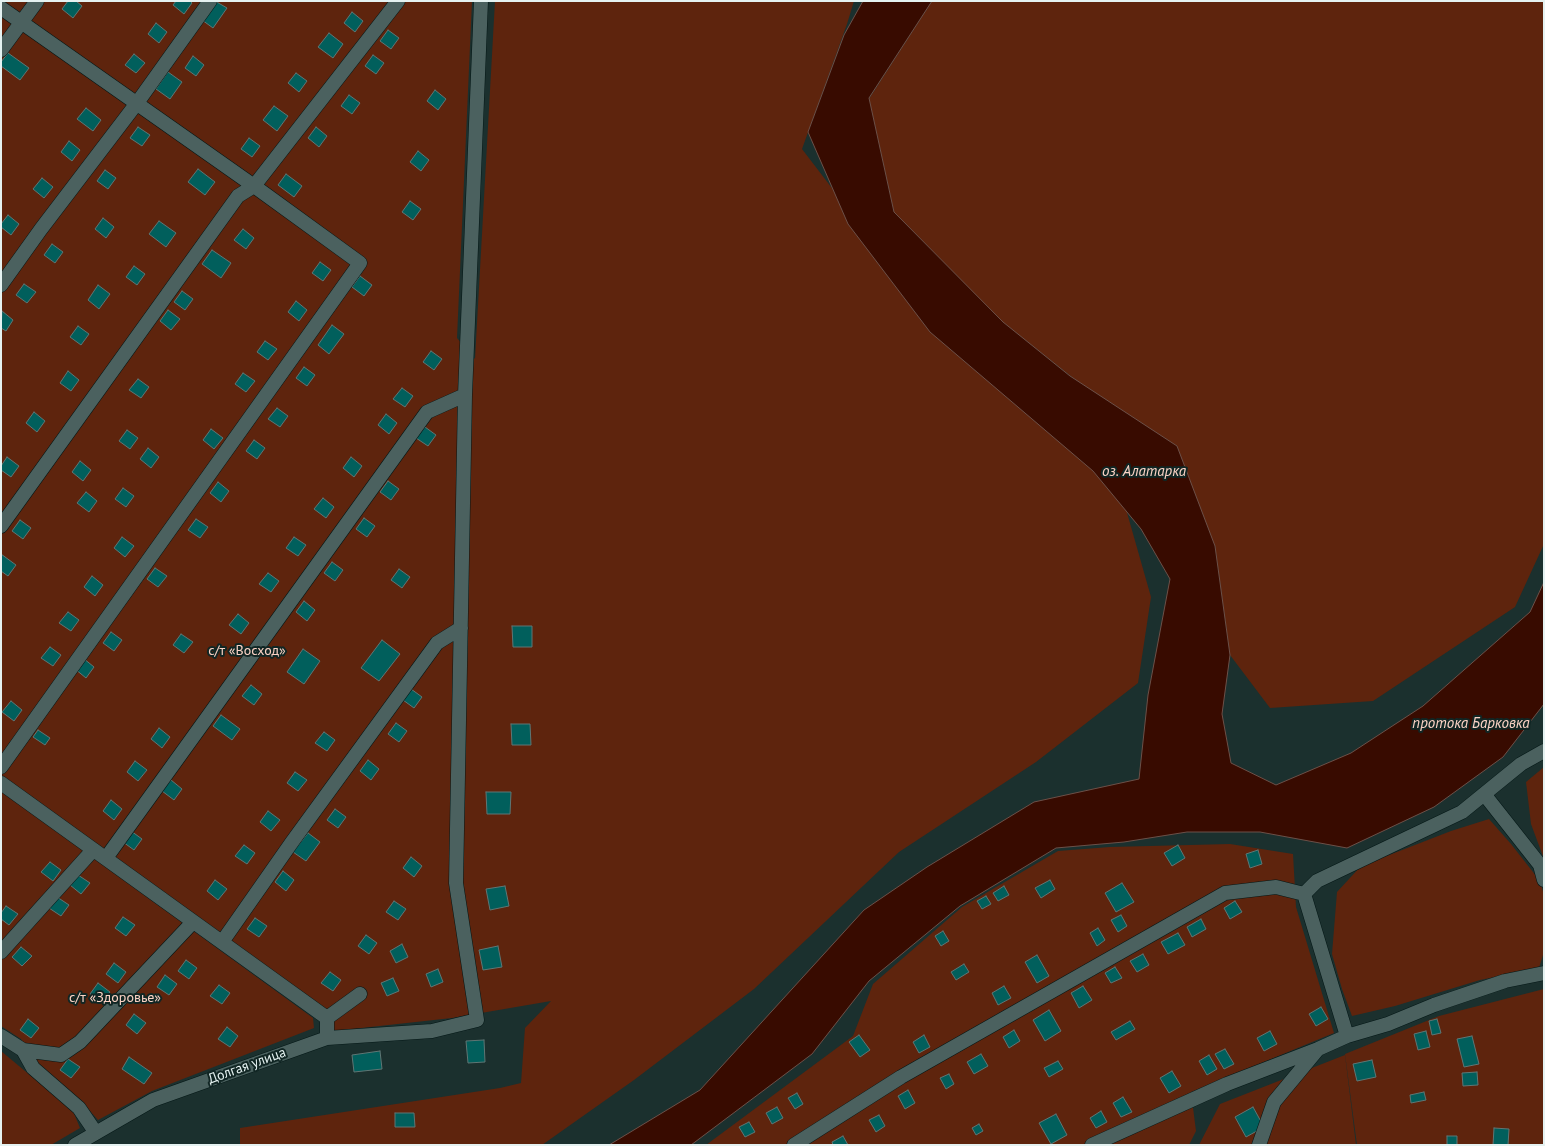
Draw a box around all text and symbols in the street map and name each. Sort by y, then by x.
water label: оз. Алатарка [1102,463,1186,481]
park label: с/т «Восход» [208,643,286,659]
water label: протока Барковка [1412,715,1530,733]
park label: с/т «Здоровье» [69,990,161,1006]
street label: Долгая улица [206,1044,288,1088]

